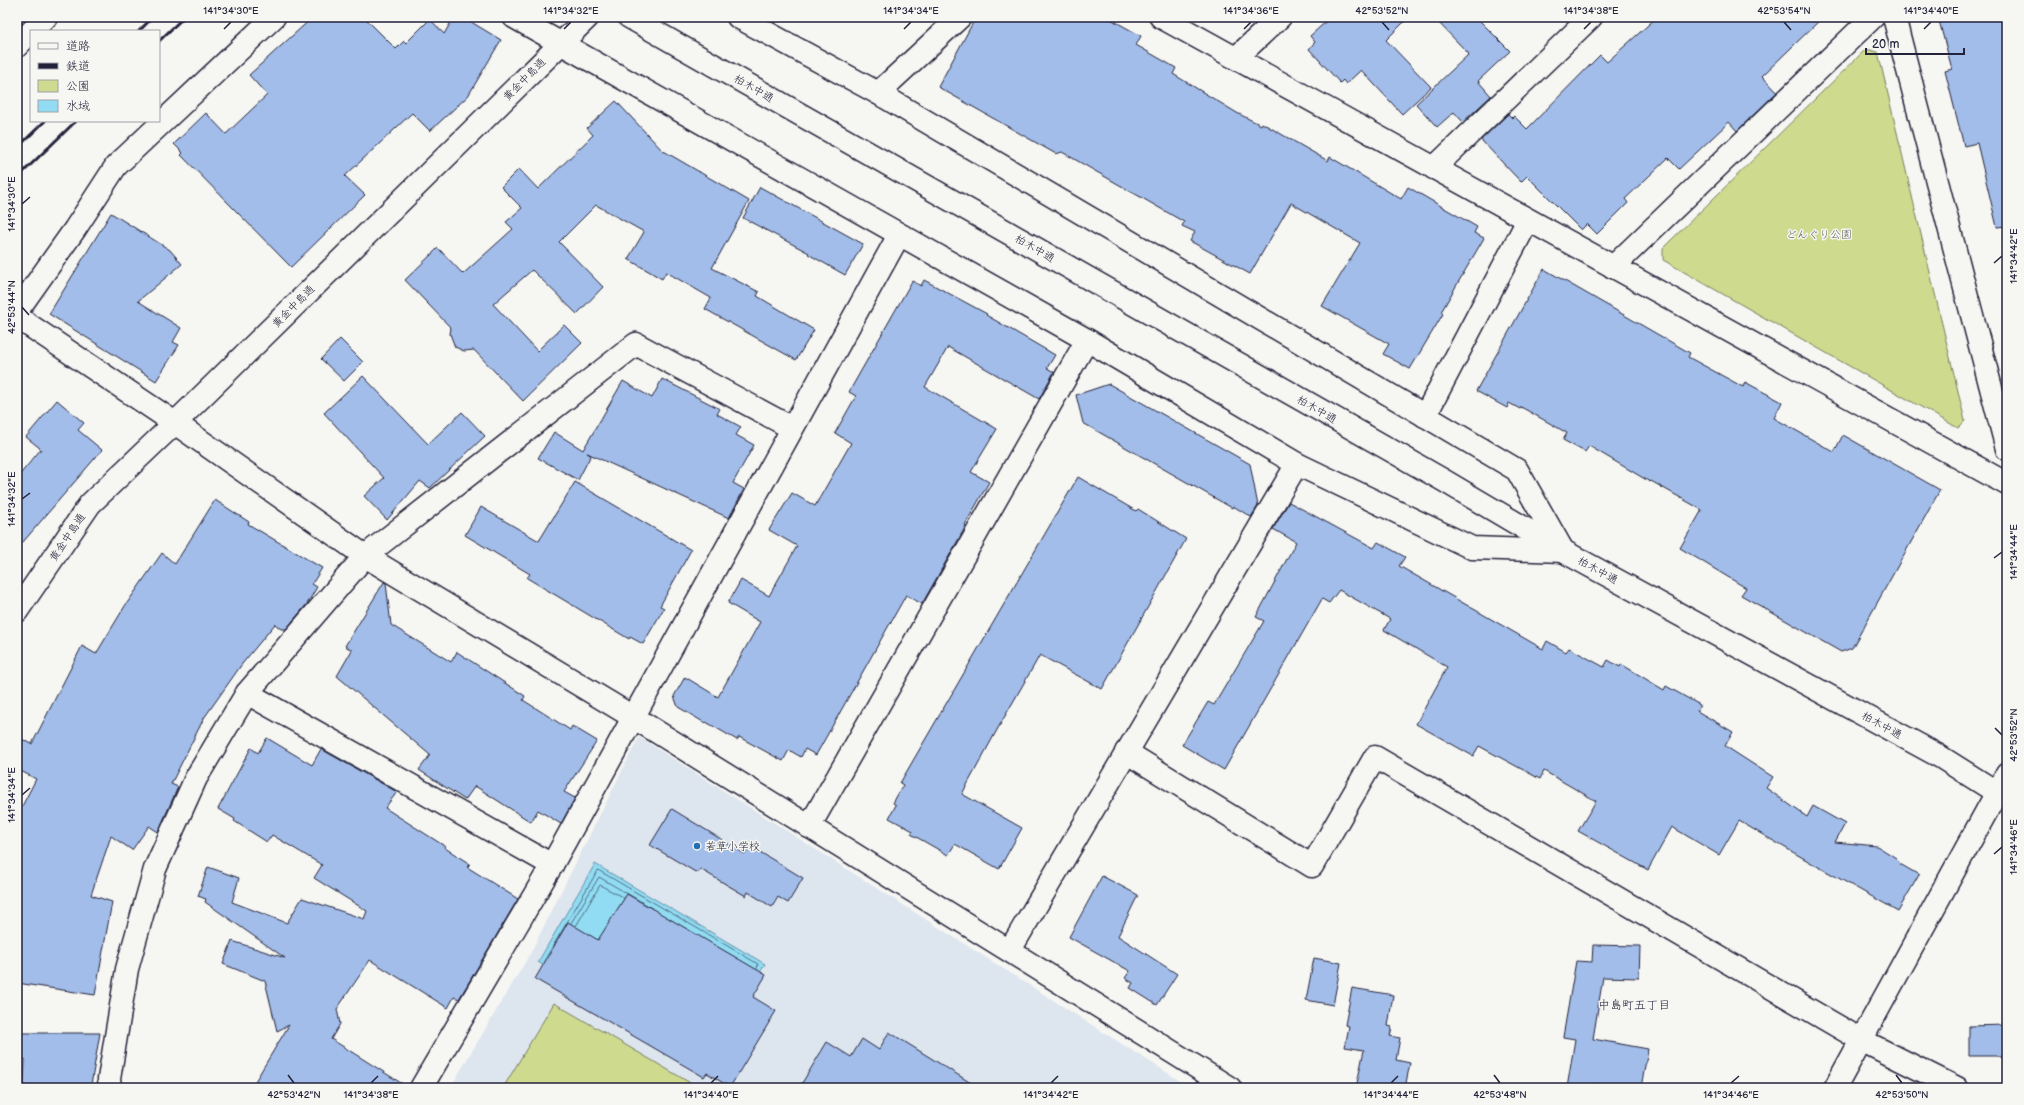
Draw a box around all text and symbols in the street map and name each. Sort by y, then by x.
text: 141°34'30"E [203,5,259,17]
text: 141°34'32"E [543,5,599,17]
text: 141°34'34"E [883,5,939,17]
text: 141°34'36"E [1223,5,1279,17]
text: 42°53'52"N [1355,5,1409,17]
text: 141°34'38"E [1563,5,1619,17]
text: 42°53'54"N [1757,5,1811,17]
text: 141°34'40"E [1903,5,1959,17]
legend [30,30,160,122]
scale bar [1866,30,1964,56]
text: 20 m [1872,37,1899,52]
text: 道路 [66,39,90,54]
street label: 黄金中島通 [500,55,548,103]
text: 鉄道 [66,59,90,74]
street label: 柏木中通 [731,72,776,105]
text: 公園 [66,79,90,94]
text: 水域 [66,99,90,114]
text: 141°34'30"E [6,176,18,232]
park label: どんぐり公園 [1786,228,1852,241]
text: 141°34'42"E [2008,228,2020,284]
street label: 柏木中通 [1012,232,1057,265]
text: 42°53'44"N [6,280,18,334]
street label: 黄金中島通 [269,282,317,330]
street label: 柏木中通 [1294,393,1339,426]
text: 141°34'32"E [6,471,18,527]
street label: 黄金中島通 [47,511,88,564]
text: 141°34'44"E [2008,524,2020,580]
street label: 柏木中通 [1575,554,1620,587]
text: 42°53'52"N [2008,708,2020,762]
street label: 柏木中通 [1859,709,1904,742]
text: 141°34'34"E [6,767,18,823]
text: 141°34'46"E [2008,819,2020,875]
place label: 若草小学校 [705,840,760,853]
marker: 若草小学校 [692,841,702,851]
district label: 中島町五丁目 [1598,998,1670,1013]
text: 42°53'42"N [267,1089,321,1101]
text: 141°34'38"E [343,1089,399,1101]
text: 141°34'40"E [683,1089,739,1101]
text: 141°34'42"E [1023,1089,1079,1101]
text: 141°34'44"E [1363,1089,1419,1101]
text: 42°53'48"N [1473,1089,1527,1101]
text: 141°34'46"E [1703,1089,1759,1101]
text: 42°53'50"N [1875,1089,1929,1101]

